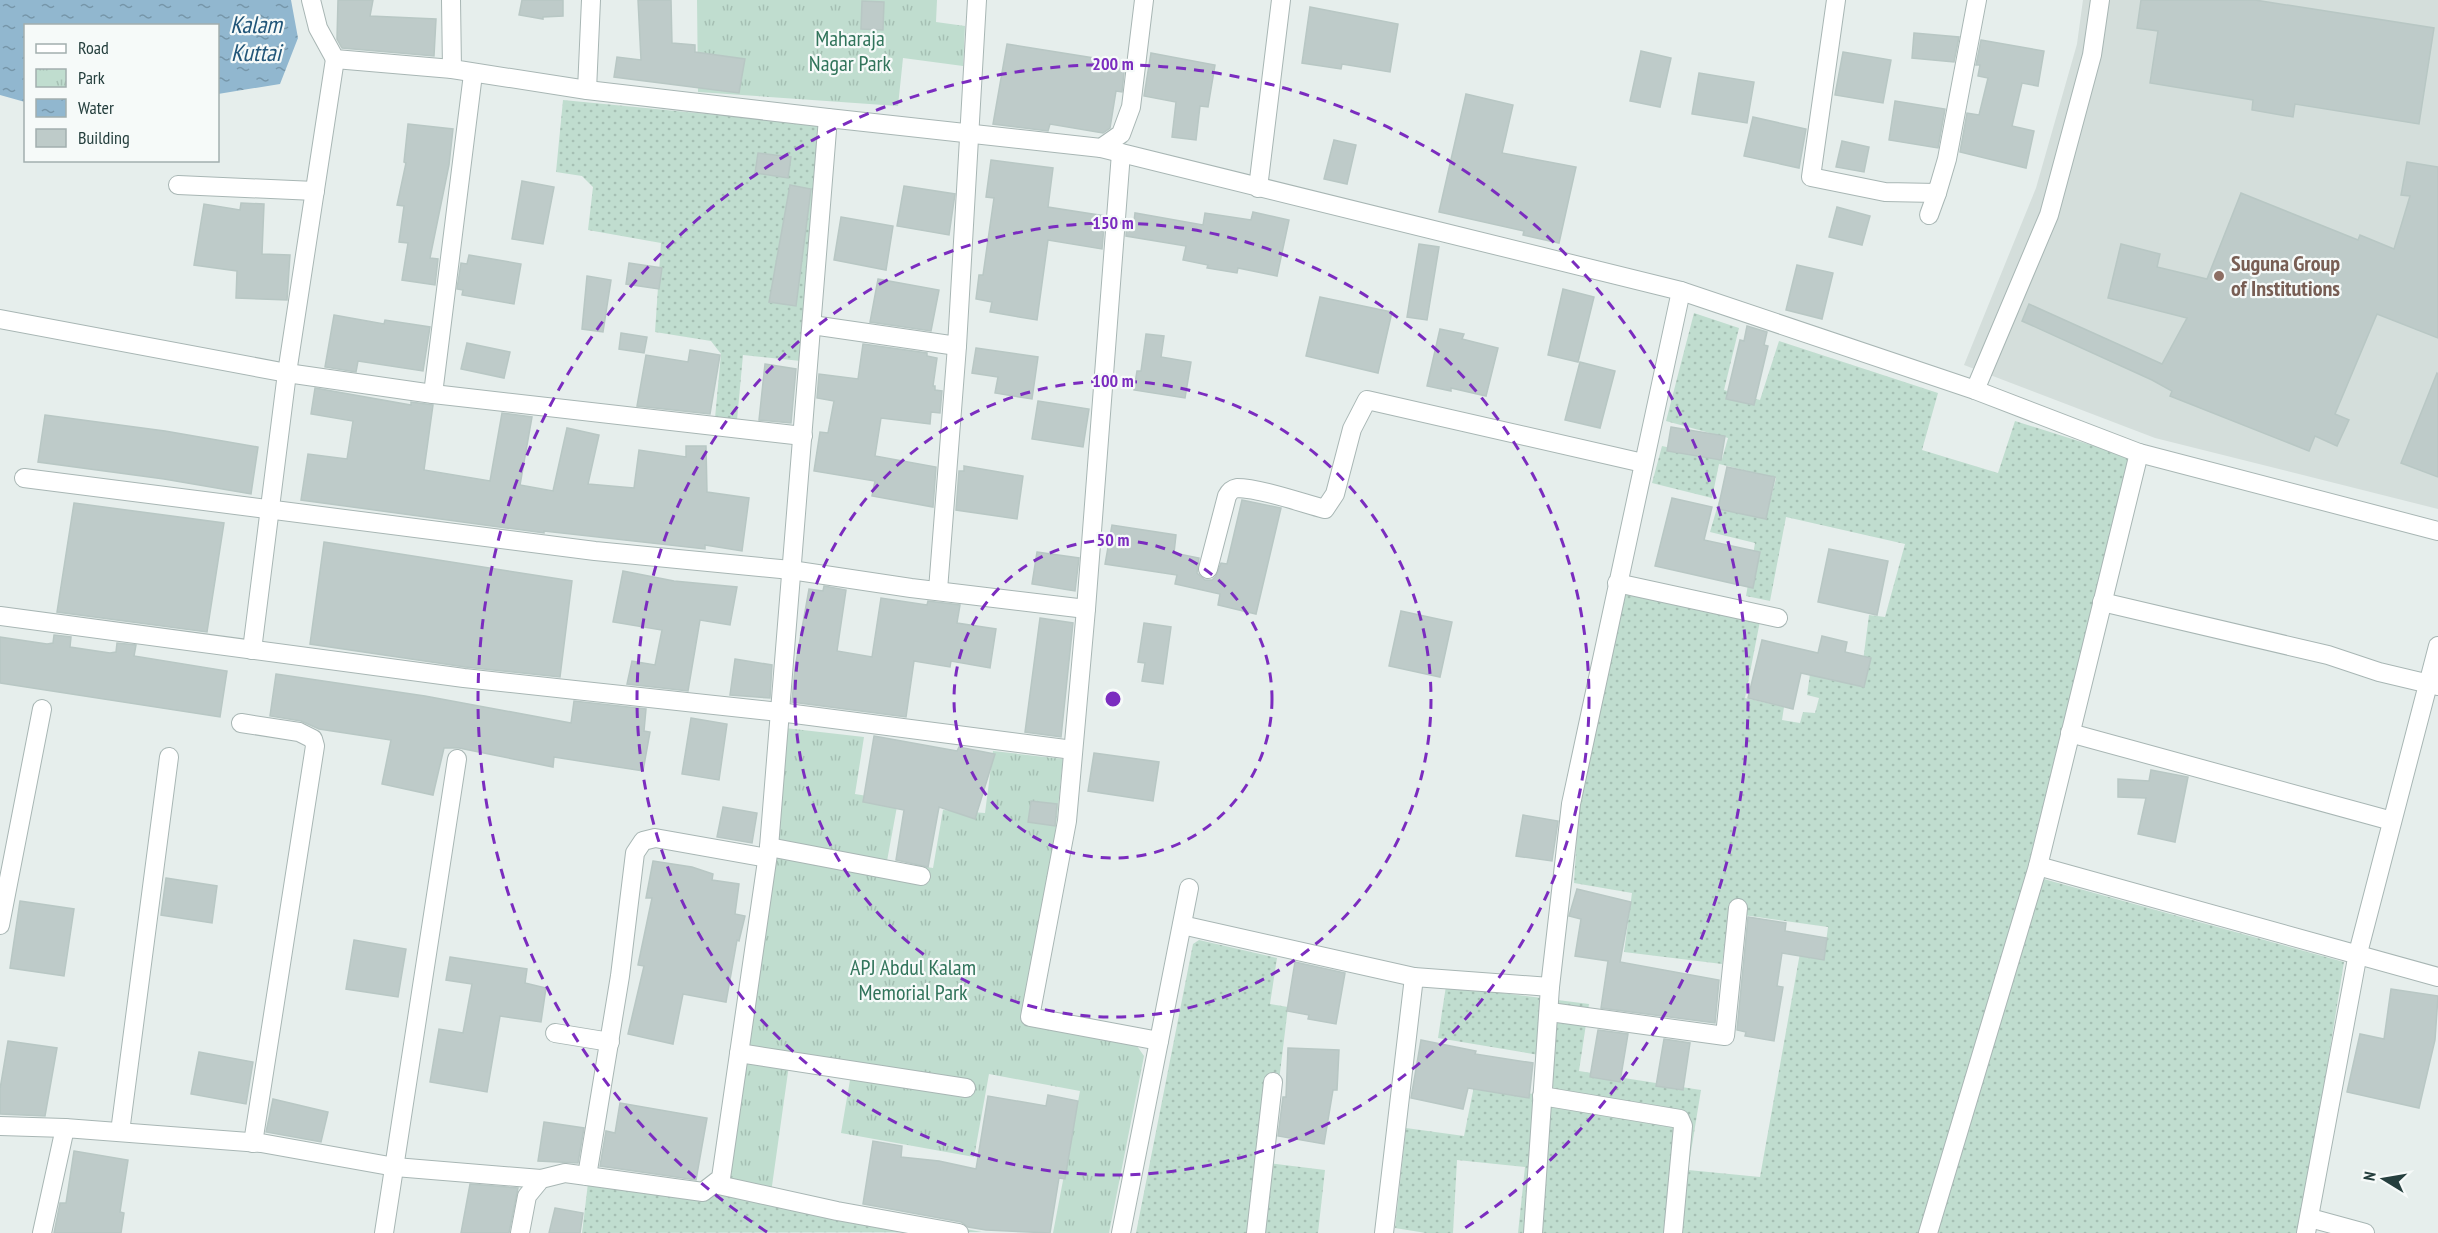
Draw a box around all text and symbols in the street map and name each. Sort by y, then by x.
water label: Kalam Kuttai [230,9,284,68]
legend [24,24,219,162]
park label: Maharaja Nagar Park [809,24,892,77]
text: Road [78,36,109,59]
text: 200 m [1092,52,1134,75]
text: Park [78,66,105,89]
text: Water [78,96,114,119]
text: Building [78,126,130,149]
text: 150 m [1092,211,1134,234]
place label: Suguna Group of Institutions [2231,249,2340,302]
marker: Suguna Group of Institutions [2212,269,2226,283]
text: 100 m [1092,369,1134,392]
text: 50 m [1097,528,1129,551]
centre of rings [1103,689,1123,709]
park label: APJ Abdul Kalam Memorial Park [850,953,976,1006]
north arrow [2354,1149,2414,1209]
text: N [2359,1170,2380,1182]

